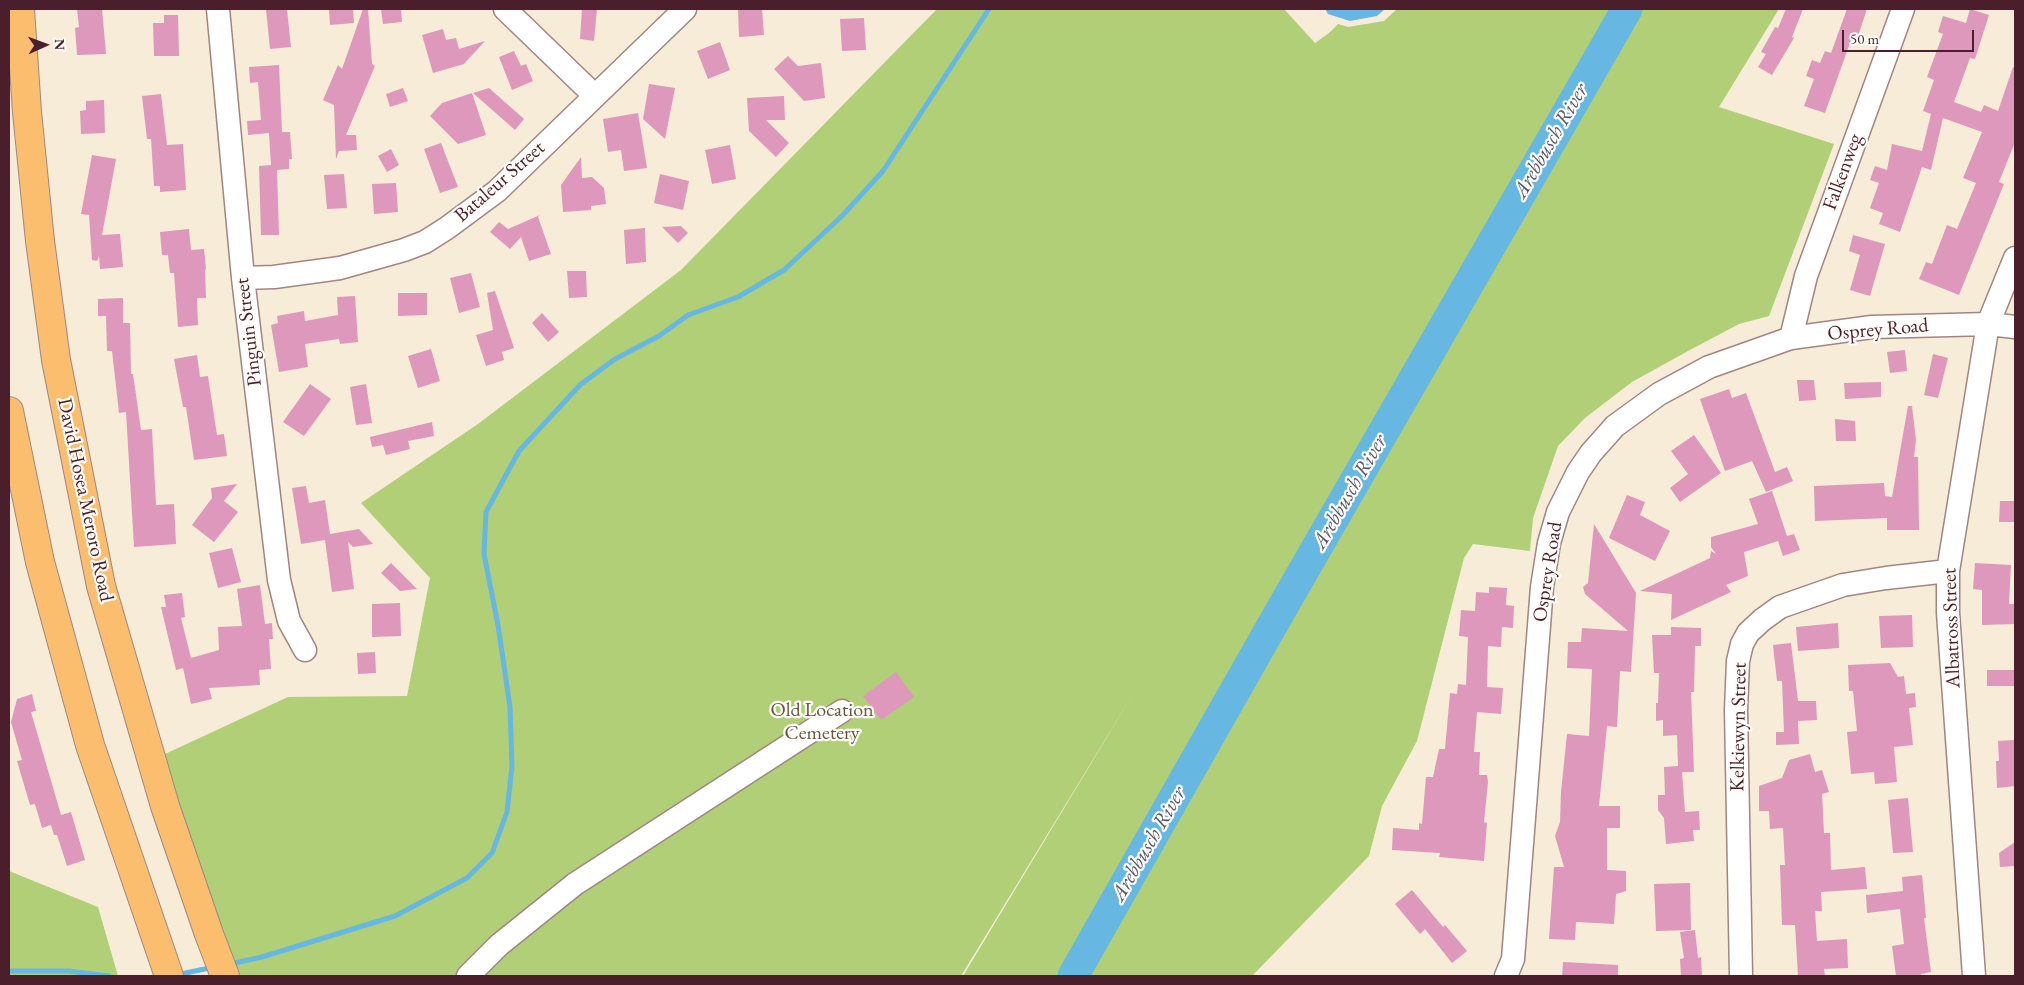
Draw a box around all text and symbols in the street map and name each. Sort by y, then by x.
north arrow [20,20,70,70]
scale bar [1844,20,1976,52]
text: 50 m [1850,29,1879,48]
text: N [51,38,69,50]
water label: Arebbusch River [1508,79,1594,203]
street label: Falkenweg [1818,131,1868,213]
street label: Bataleur Street [450,136,550,228]
street label: Pinguin Street [230,276,268,388]
street label: Osprey Road [1827,314,1929,346]
street label: David Hosea Meroro Road [52,396,118,604]
water label: Arebbusch River [1307,430,1393,554]
street label: Osprey Road [1528,520,1568,624]
street label: Albatross Street [1938,567,1966,689]
street label: Kelkiewyn Street [1726,662,1752,792]
park label: Old Location Cemetery [770,699,874,746]
water label: Arebbusch River [1106,782,1192,906]

